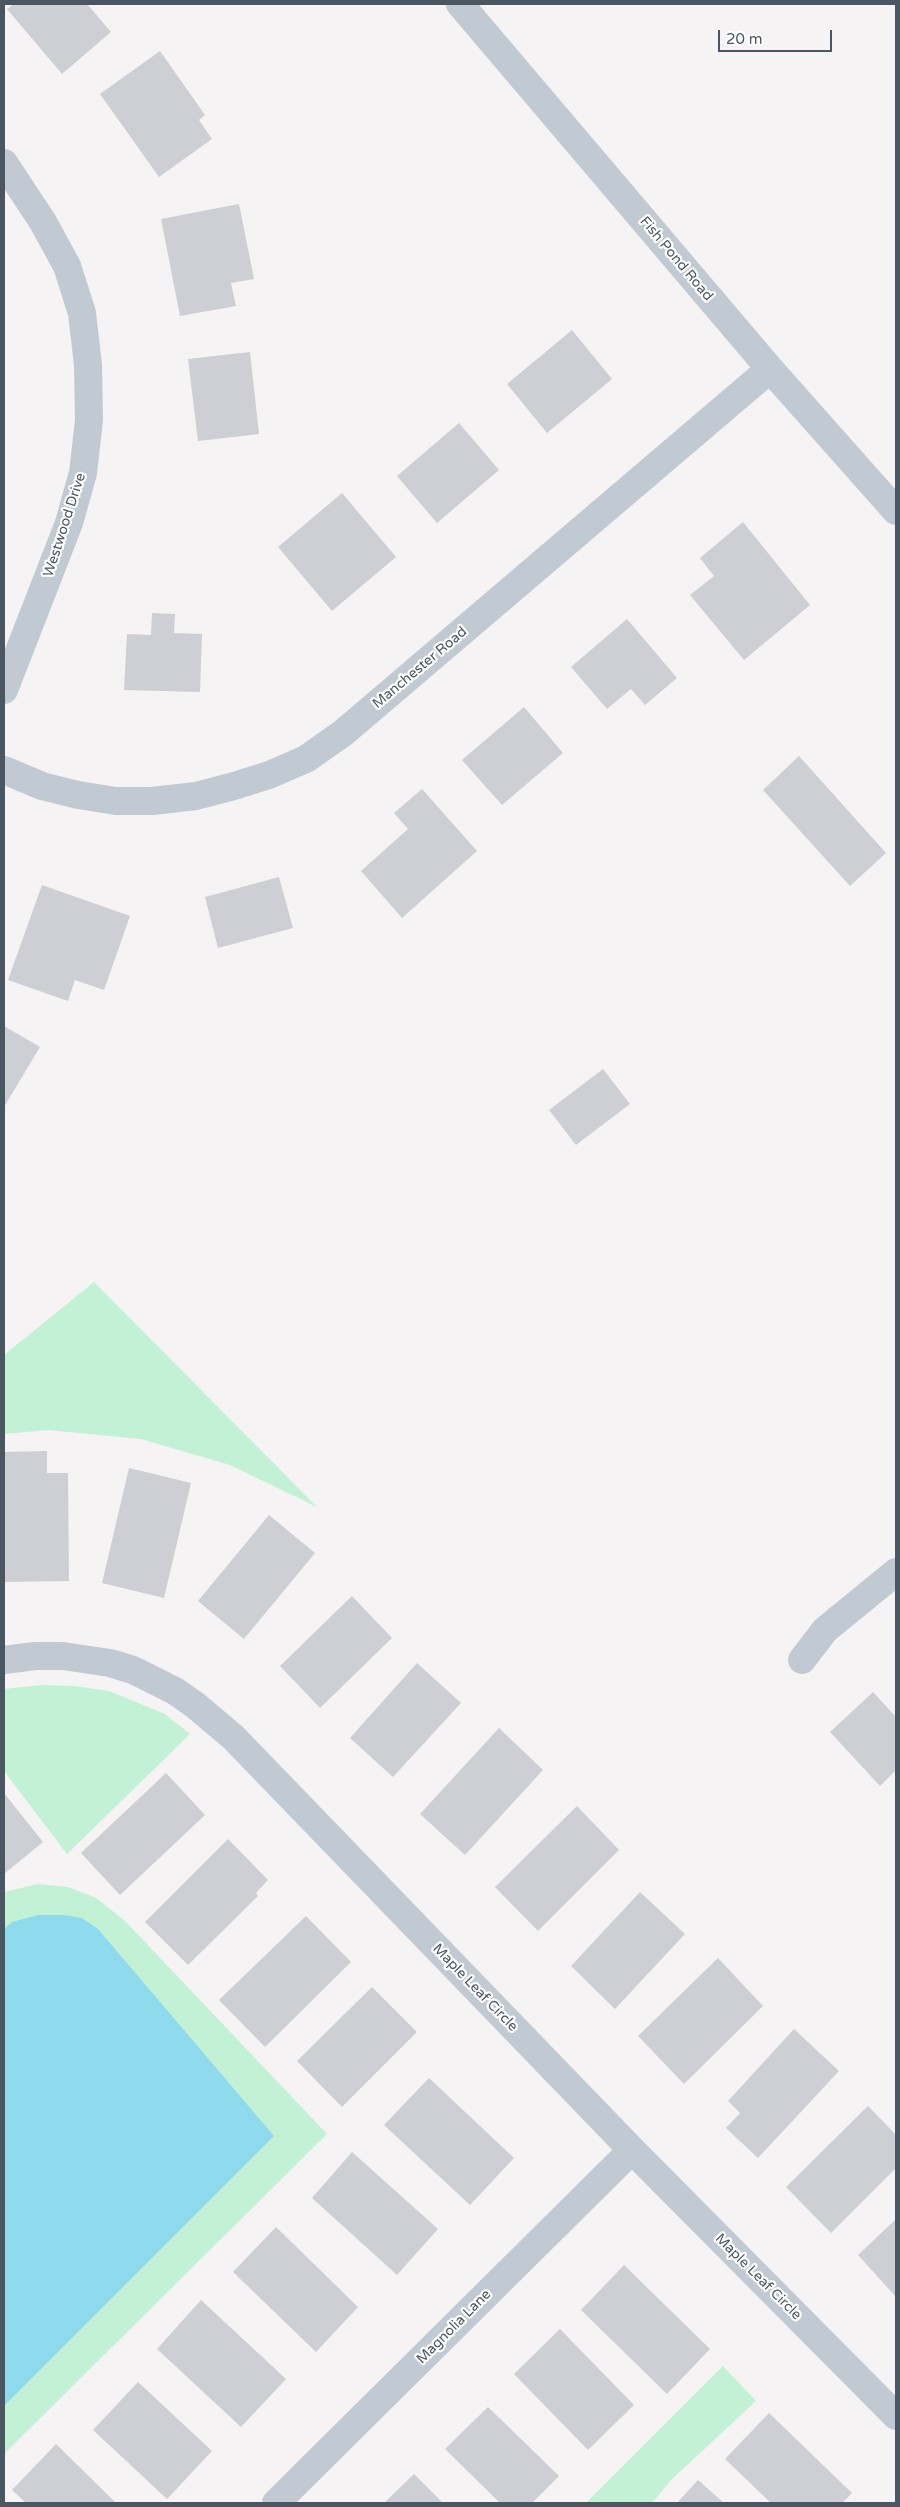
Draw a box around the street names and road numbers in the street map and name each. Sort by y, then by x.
street label: Fish Pond Road [636,214,716,304]
street label: Westwood Drive [40,471,90,579]
street label: Manchester Road [369,624,471,712]
street label: Maple Leaf Circle [429,1941,521,2035]
street label: Maple Leaf Circle [711,2230,805,2324]
street label: Magnolia Lane [413,2286,495,2368]

